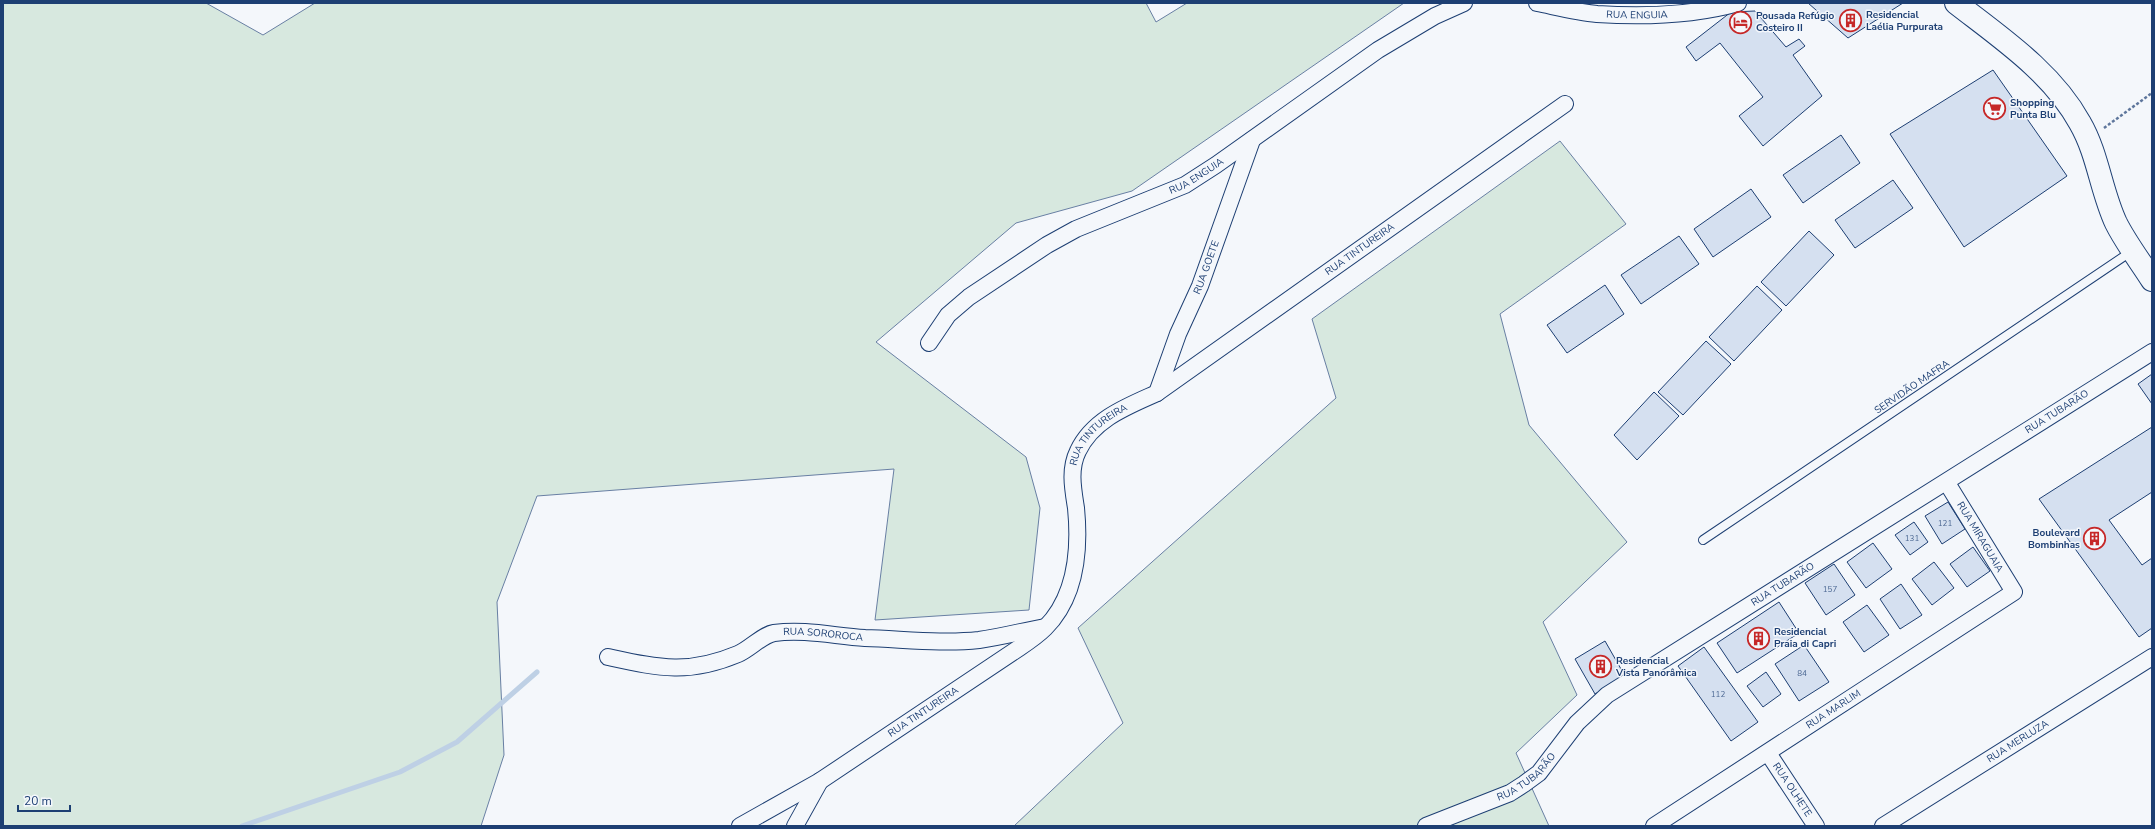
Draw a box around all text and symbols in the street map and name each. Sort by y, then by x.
street label: RUA ENGUIA [1606,8,1669,22]
building icon: Residencial Laélia Purpurata [1838,8,1864,34]
place label: Residencial Laélia Purpurata [1866,8,1943,34]
hotel icon: Pousada Refúgio Costeiro II [1727,9,1753,35]
place label: Pousada Refúgio Costeiro II [1756,9,1834,35]
supermarket icon: Shopping Punta Blu [1981,96,2007,122]
place label: Shopping Punta Blu [2010,96,2056,122]
street label: RUA ENGUIA [1167,154,1227,198]
street label: RUA TINTUREIRA [1322,219,1398,279]
street label: RUA GOETE [1190,239,1223,297]
street label: SERVIDÃO MAFRA [1872,356,1953,417]
street label: RUA TUBARÃO [2023,386,2092,437]
street label: RUA TINTUREIRA [1066,400,1130,467]
street label: RUA MIRAGUAIA [1953,499,2007,576]
house number: 121 [1938,518,1952,529]
place label: Boulevard Bombinhas [2028,526,2080,552]
building icon: Boulevard Bombinhas [2082,526,2108,552]
house number: 131 [1905,533,1919,544]
street label: RUA TUBARÃO [1748,559,1817,610]
house number: 157 [1823,584,1837,595]
street label: RUA SOROROCA [783,625,864,645]
building icon: Residencial Praia di Capri [1745,625,1771,651]
place label: Residencial Praia di Capri [1774,625,1836,651]
building icon: Residencial Vista Panorâmica [1587,654,1613,680]
place label: Residencial Vista Panorâmica [1615,654,1697,680]
house number: 84 [1797,668,1807,679]
street label: RUA TINTUREIRA [885,683,962,741]
street label: RUA MARLIM [1803,686,1864,732]
house number: 112 [1711,689,1725,700]
street label: RUA MERLUZA [1984,716,2052,766]
street label: RUA TUBARÃO [1495,750,1559,804]
street label: RUA OLHETE [1769,760,1815,820]
scale bar [18,787,70,813]
text: 20 m [24,793,52,809]

